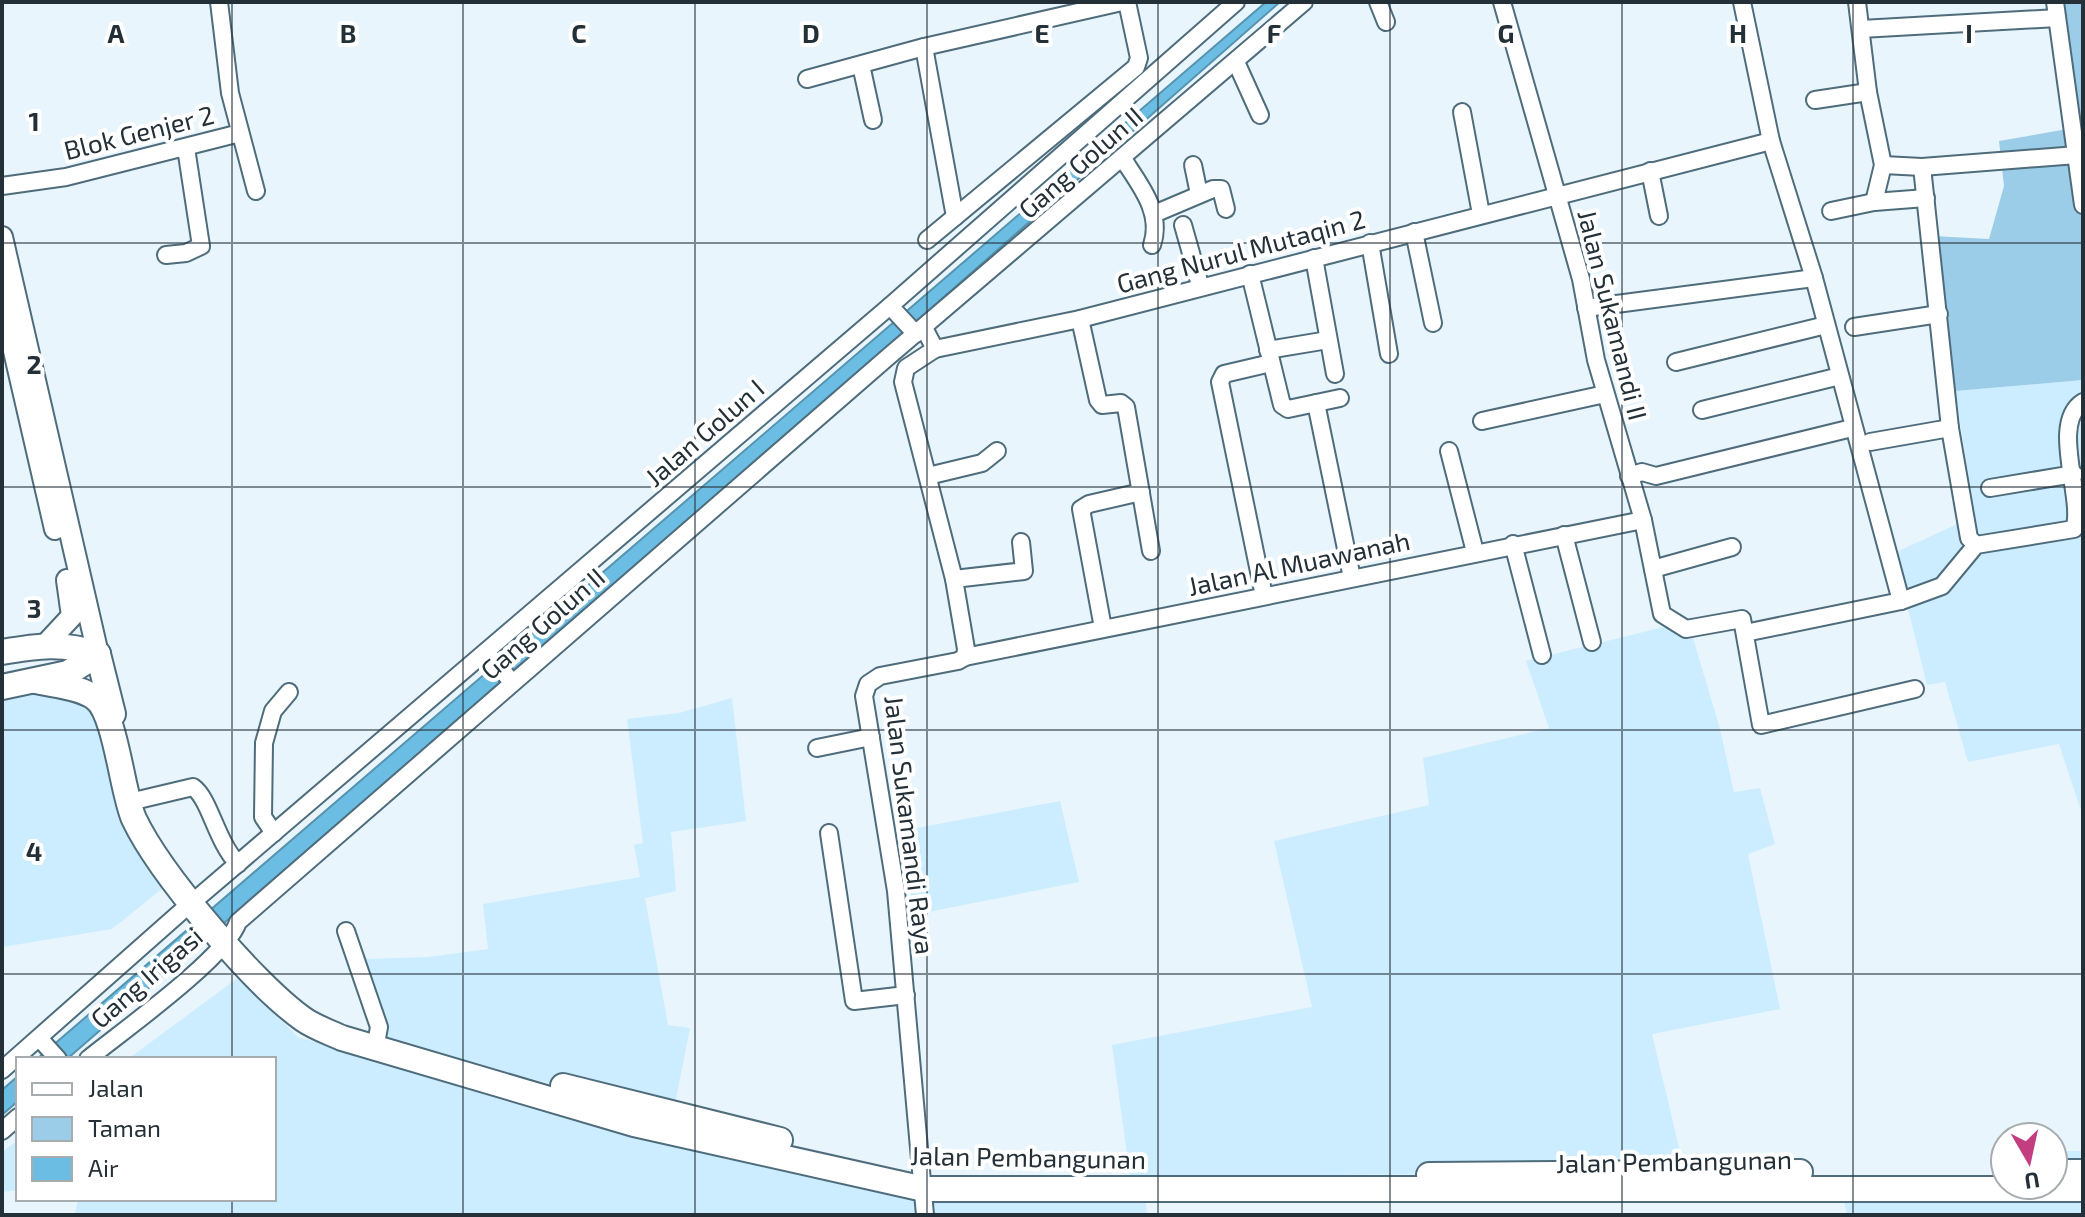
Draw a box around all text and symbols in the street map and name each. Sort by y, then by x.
text: A [108,17,125,48]
text: B [340,17,356,48]
text: C [571,17,587,48]
text: D [802,17,820,48]
text: E [1034,17,1050,48]
text: F [1267,17,1281,48]
text: G [1498,17,1514,48]
text: H [1729,17,1747,48]
text: I [1965,17,1973,48]
street label: Blok Genjer 2 [60,98,217,165]
street label: Gang Golun II [1012,100,1148,224]
text: 1 [28,105,40,136]
street label: Gang Nurul Mutaqin 2 [1113,202,1368,299]
street label: Jalan Sukamandi II [1572,206,1655,423]
text: 2 [26,348,42,379]
street label: Jalan Golun I [638,372,770,492]
street label: Jalan Al Muawanah [1185,524,1413,601]
street label: Gang Golun II [474,561,610,685]
text: 3 [27,592,41,623]
street label: Jalan Sukamandi Raya [879,694,942,956]
text: 4 [26,835,42,866]
street label: Gang Irigasi [84,920,208,1034]
legend [16,1057,276,1201]
text: Jalan [88,1073,144,1102]
text: Taman [88,1113,161,1142]
north arrow [1989,1121,2069,1201]
street label: Jalan Pembangunan [910,1139,1146,1174]
street label: Jalan Pembangunan [1556,1143,1792,1178]
text: Air [88,1153,119,1182]
text: U [2023,1168,2042,1196]

